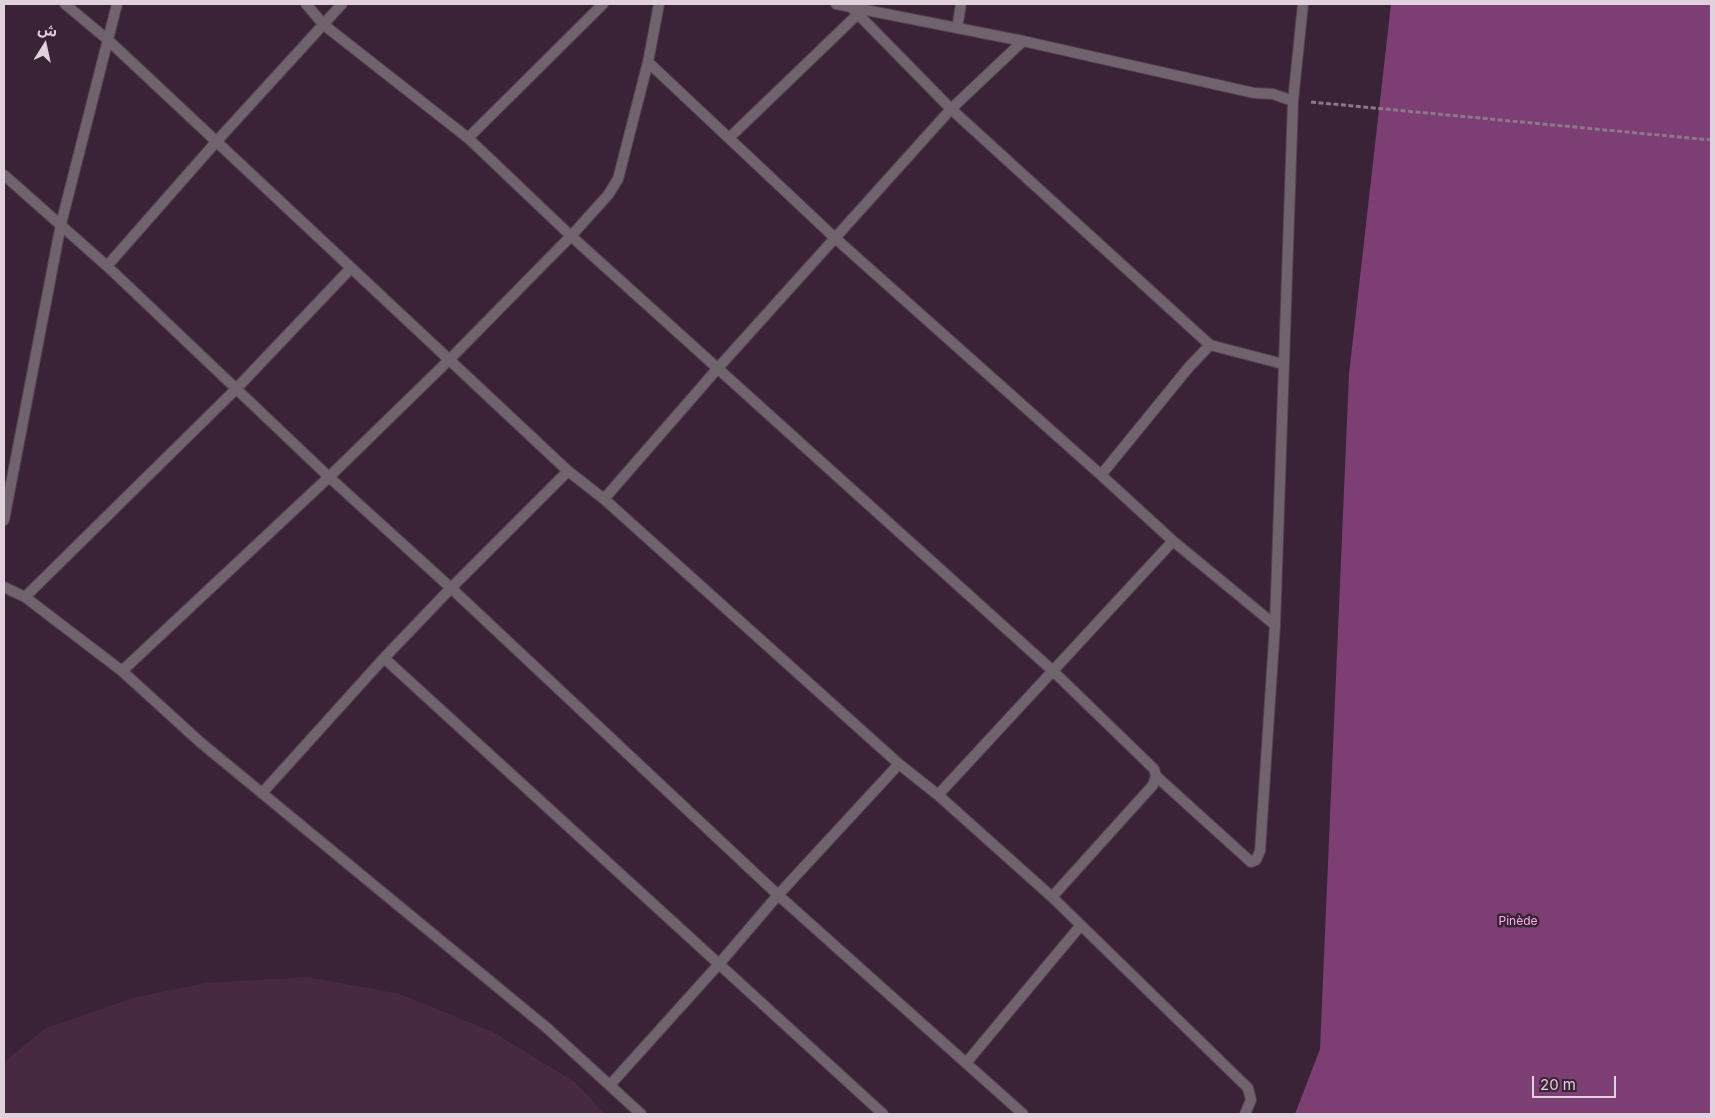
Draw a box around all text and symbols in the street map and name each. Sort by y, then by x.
north arrow [20,20,70,70]
text: ش [37,20,59,40]
park label: Pinède [1499,914,1538,928]
scale bar [1535,1066,1619,1098]
text: 20 m [1540,1075,1576,1094]

